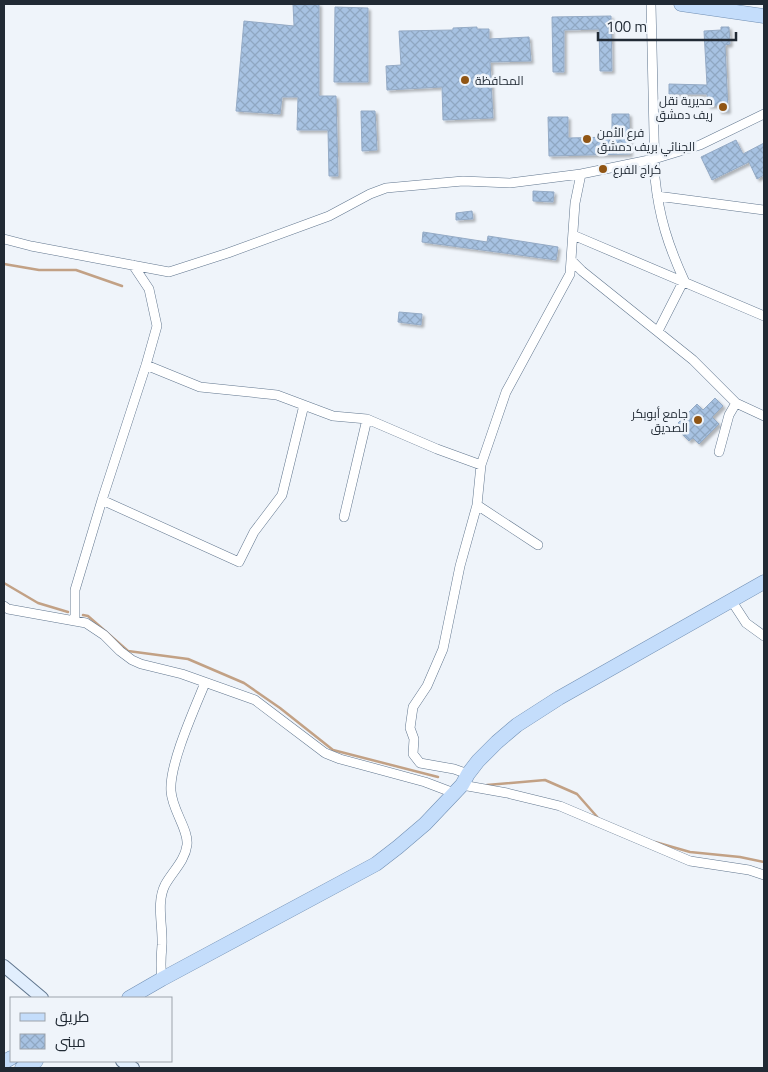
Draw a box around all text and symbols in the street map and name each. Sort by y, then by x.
scale bar [598,10,736,42]
text: 100 m [606,15,647,38]
place label: المحافظة [475,71,524,90]
marker: المحافظة [459,74,471,86]
place label: مديرية نقل ريف دمشق [656,91,713,124]
marker: مديرية نقل ريف دمشق [717,101,729,113]
place label: فرع الأمن الجنائي بريف دمشق [597,123,695,157]
marker: فرع الأمن الجنائي بريف دمشق [581,133,593,145]
place label: كراج الفرع [613,160,661,179]
marker: كراج الفرع [597,163,609,175]
place label: جامع أبوبكر الصديق [631,404,688,437]
marker: جامع أبوبكر الصديق [692,414,704,426]
legend [10,997,172,1062]
text: طريق [55,1005,89,1028]
text: مبنى [55,1030,86,1053]

